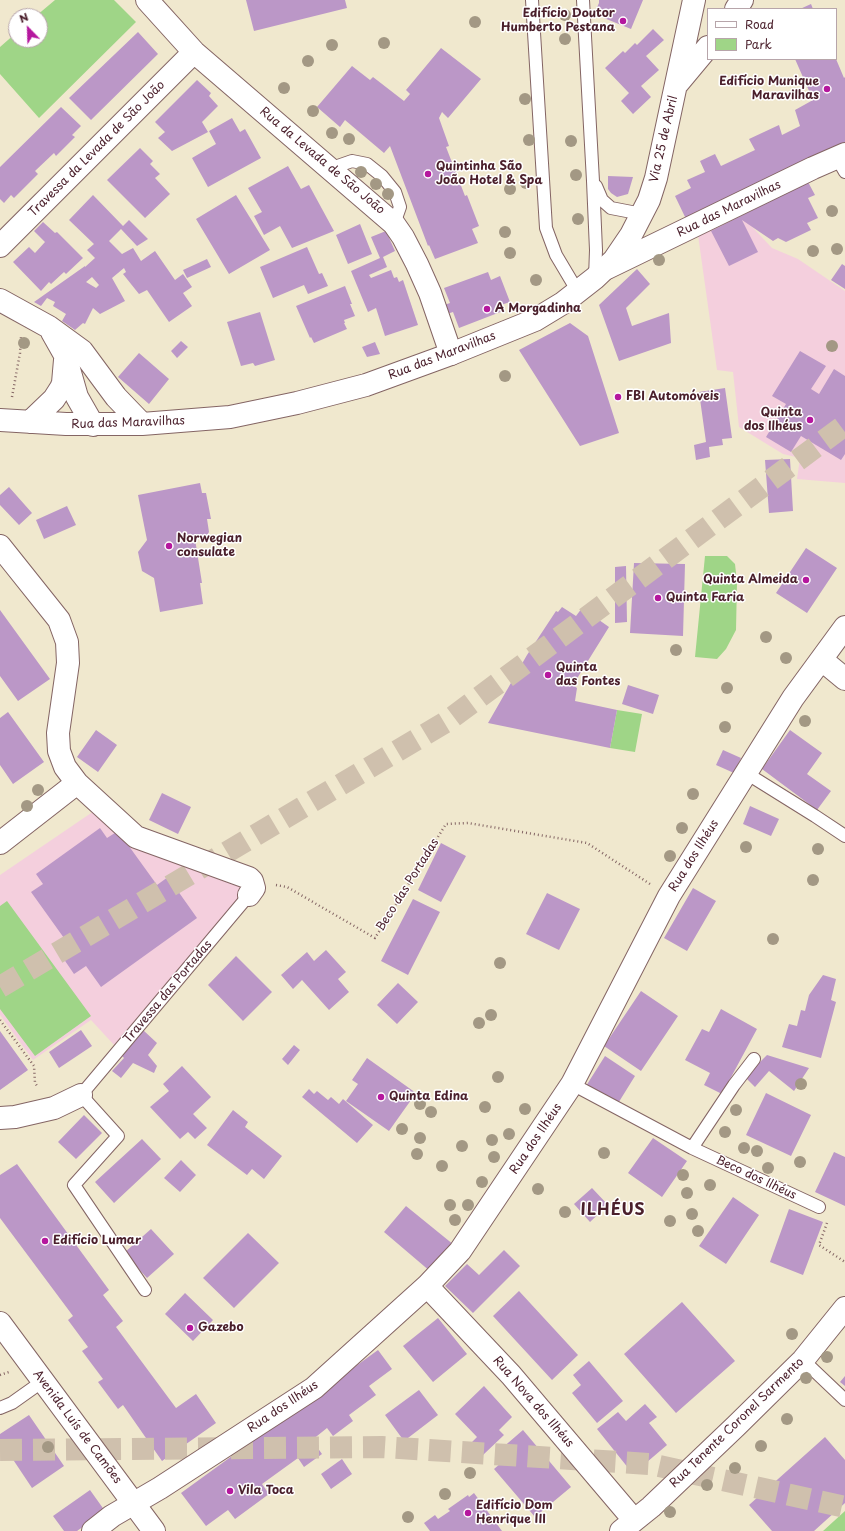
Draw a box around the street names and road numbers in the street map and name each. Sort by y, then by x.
street label: Travessa da Levada de São João [26,78,168,220]
street label: Via 25 de Abril [647,94,681,184]
street label: Rua da Levada de São João [257,104,387,218]
street label: Rua das Maravilhas [675,178,783,240]
street label: Rua das Maravilhas [386,329,498,383]
street label: Rua das Maravilhas [71,414,185,432]
street label: Rua dos Ilhéus [666,817,722,895]
street label: Beco das Portadas [374,836,442,934]
street label: Travessa das Portadas [121,938,215,1046]
street label: Rua dos Ilhéus [507,1101,565,1177]
street label: Beco dos Ilhéus [714,1153,798,1203]
street label: Rua Nova dos Ilhéus [490,1354,576,1450]
street label: Rua Tenente Coronel Sarmento [667,1355,807,1491]
street label: Avenida Luís de Camões [30,1367,124,1487]
street label: Rua dos Ilhéus [245,1378,321,1436]

